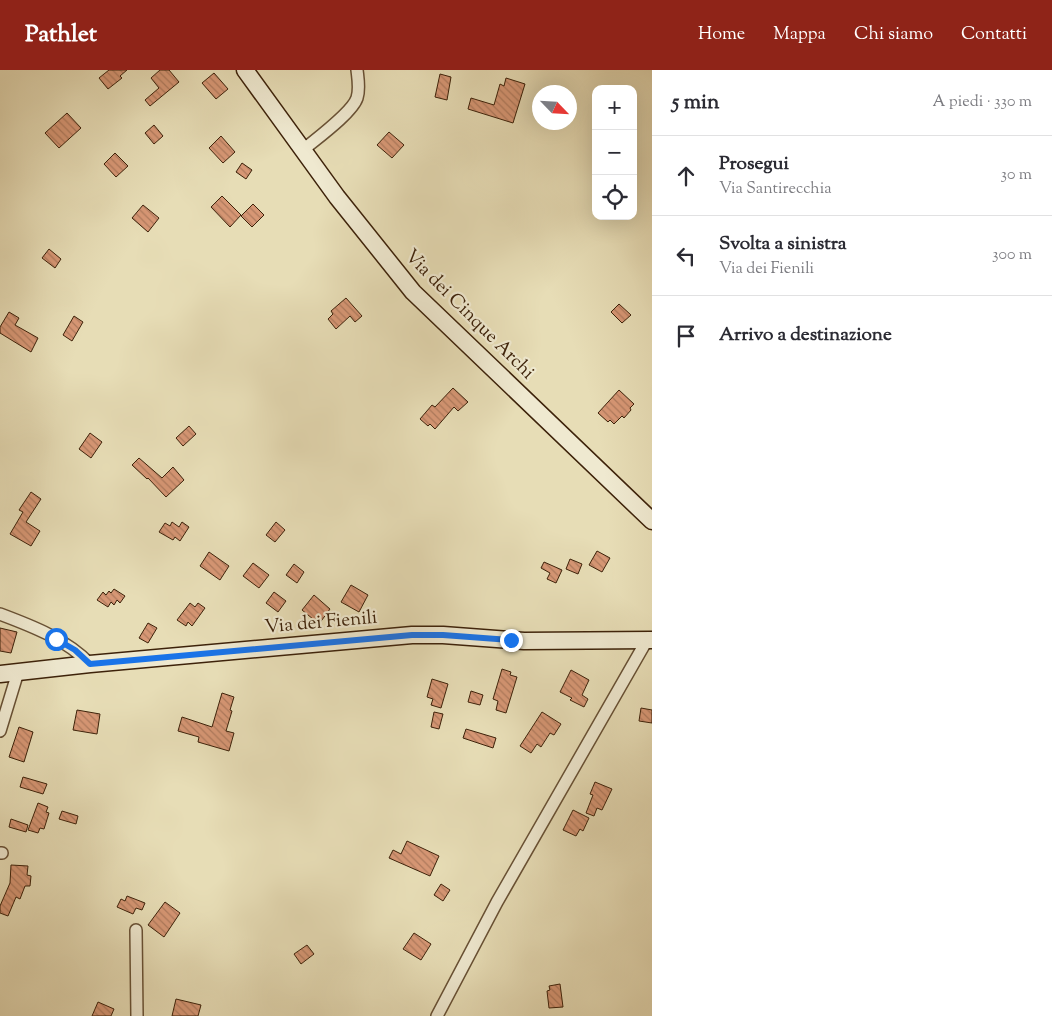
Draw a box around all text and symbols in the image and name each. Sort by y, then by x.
text: Pathlet [25,18,97,52]
text: Home [698,22,745,48]
text: Mappa [773,22,826,48]
text: Chi siamo [854,22,933,48]
text: Contatti [961,22,1027,48]
north arrow [532,85,577,130]
map controls [592,85,637,220]
button: + [592,85,637,130]
text: 5 min [672,88,719,118]
text: A piedi · 330 m [932,91,1032,114]
button: − [592,130,637,175]
text: Prosegui [719,151,789,178]
icon: ahead [672,162,700,190]
text: 30 m [1001,164,1032,187]
button: locate [592,175,637,220]
text: Via Santirecchia [719,178,832,201]
text: Svolta a sinistra [719,231,847,258]
icon: left [672,242,700,270]
street label: Via dei Cinque Archi [398,244,540,386]
text: 300 m [992,244,1032,267]
text: Via dei Fienili [719,258,814,281]
icon: arrive [672,322,700,350]
text: Arrivo a destinazione [719,322,892,349]
street label: Via dei Fienili [264,605,378,641]
route start [45,628,68,651]
route end [500,629,523,652]

